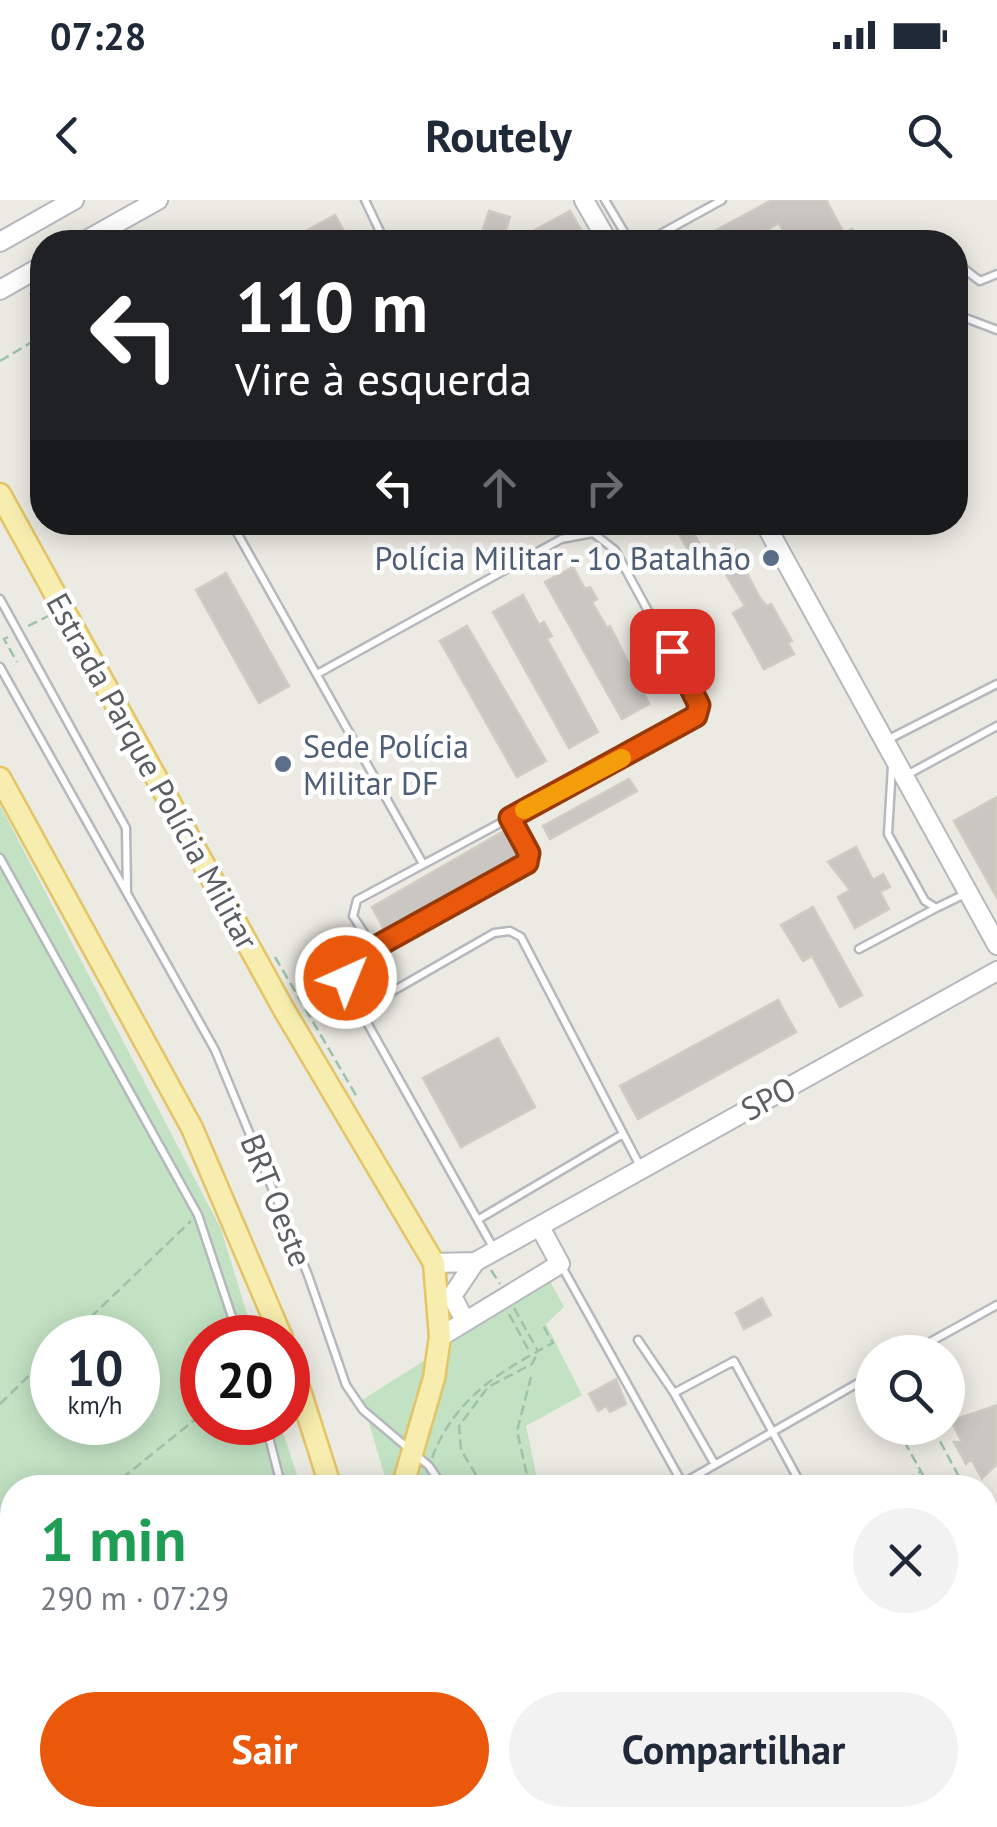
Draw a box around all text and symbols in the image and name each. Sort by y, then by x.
text: 07:28 [50,11,146,60]
text: Routely [425,106,572,164]
icon: back [40,108,95,163]
icon: search [902,108,957,163]
text: 110 m [235,261,428,351]
icon: left [70,270,200,400]
text: Vire à esquerda [235,349,532,407]
icon: left [367,460,422,515]
icon: ahead [472,460,527,515]
icon: right [577,460,632,515]
place label: Polícia Militar - 1o Batalhão [375,537,751,579]
marker: Polícia Militar - 1o Batalhão [760,547,782,569]
street label: Estrada Parque Polícia Militar [37,585,269,957]
pin [630,609,715,694]
icon: arrive [645,624,700,679]
place label: Sede Polícia Militar DF [303,725,469,804]
marker: Sede Polícia Militar DF [272,753,294,775]
position arrow [294,926,398,1030]
street label: SPO [733,1066,803,1130]
street label: BRT Oeste [231,1128,323,1272]
speed limit sign: 20 [180,1315,310,1445]
text: 10 [67,1335,123,1400]
map controls [855,1335,965,1445]
button: search [855,1335,965,1445]
text: km/h [68,1389,122,1421]
text: 1 min [40,1500,186,1578]
button: close [853,1508,958,1613]
text: 290 m · 07:29 [40,1577,229,1619]
button: Sair [40,1692,489,1807]
button: Compartilhar [509,1692,958,1807]

